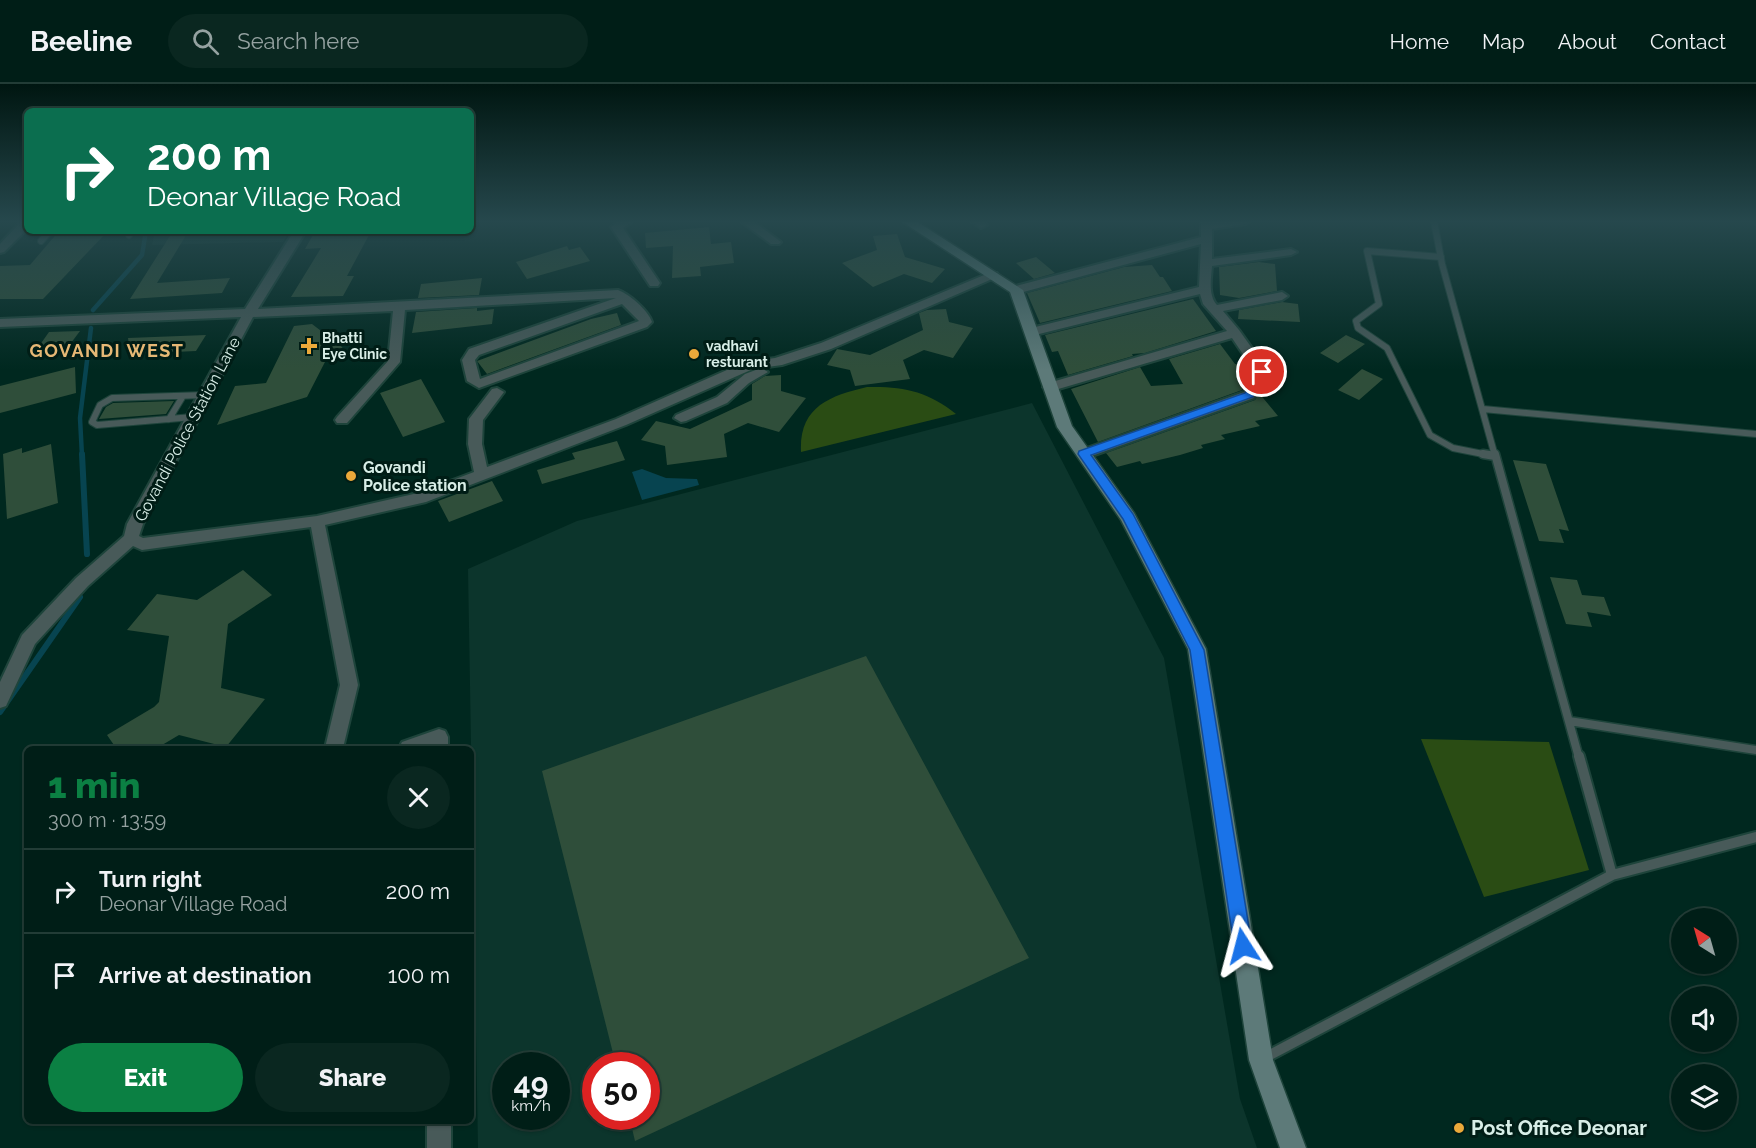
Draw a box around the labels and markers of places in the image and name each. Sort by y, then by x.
place label: Bhatti Eye Clinic [322,330,387,362]
marker: Bhatti Eye Clinic [300,337,318,355]
place label: vadhavi resturant [706,338,768,370]
pin [1236,346,1287,397]
marker: vadhavi resturant [687,347,701,361]
place label: Govandi Police station [363,458,467,495]
marker: Govandi Police station [344,469,358,483]
place label: Post Office Deonar [1471,1116,1647,1140]
marker: Post Office Deonar [1452,1121,1466,1135]

